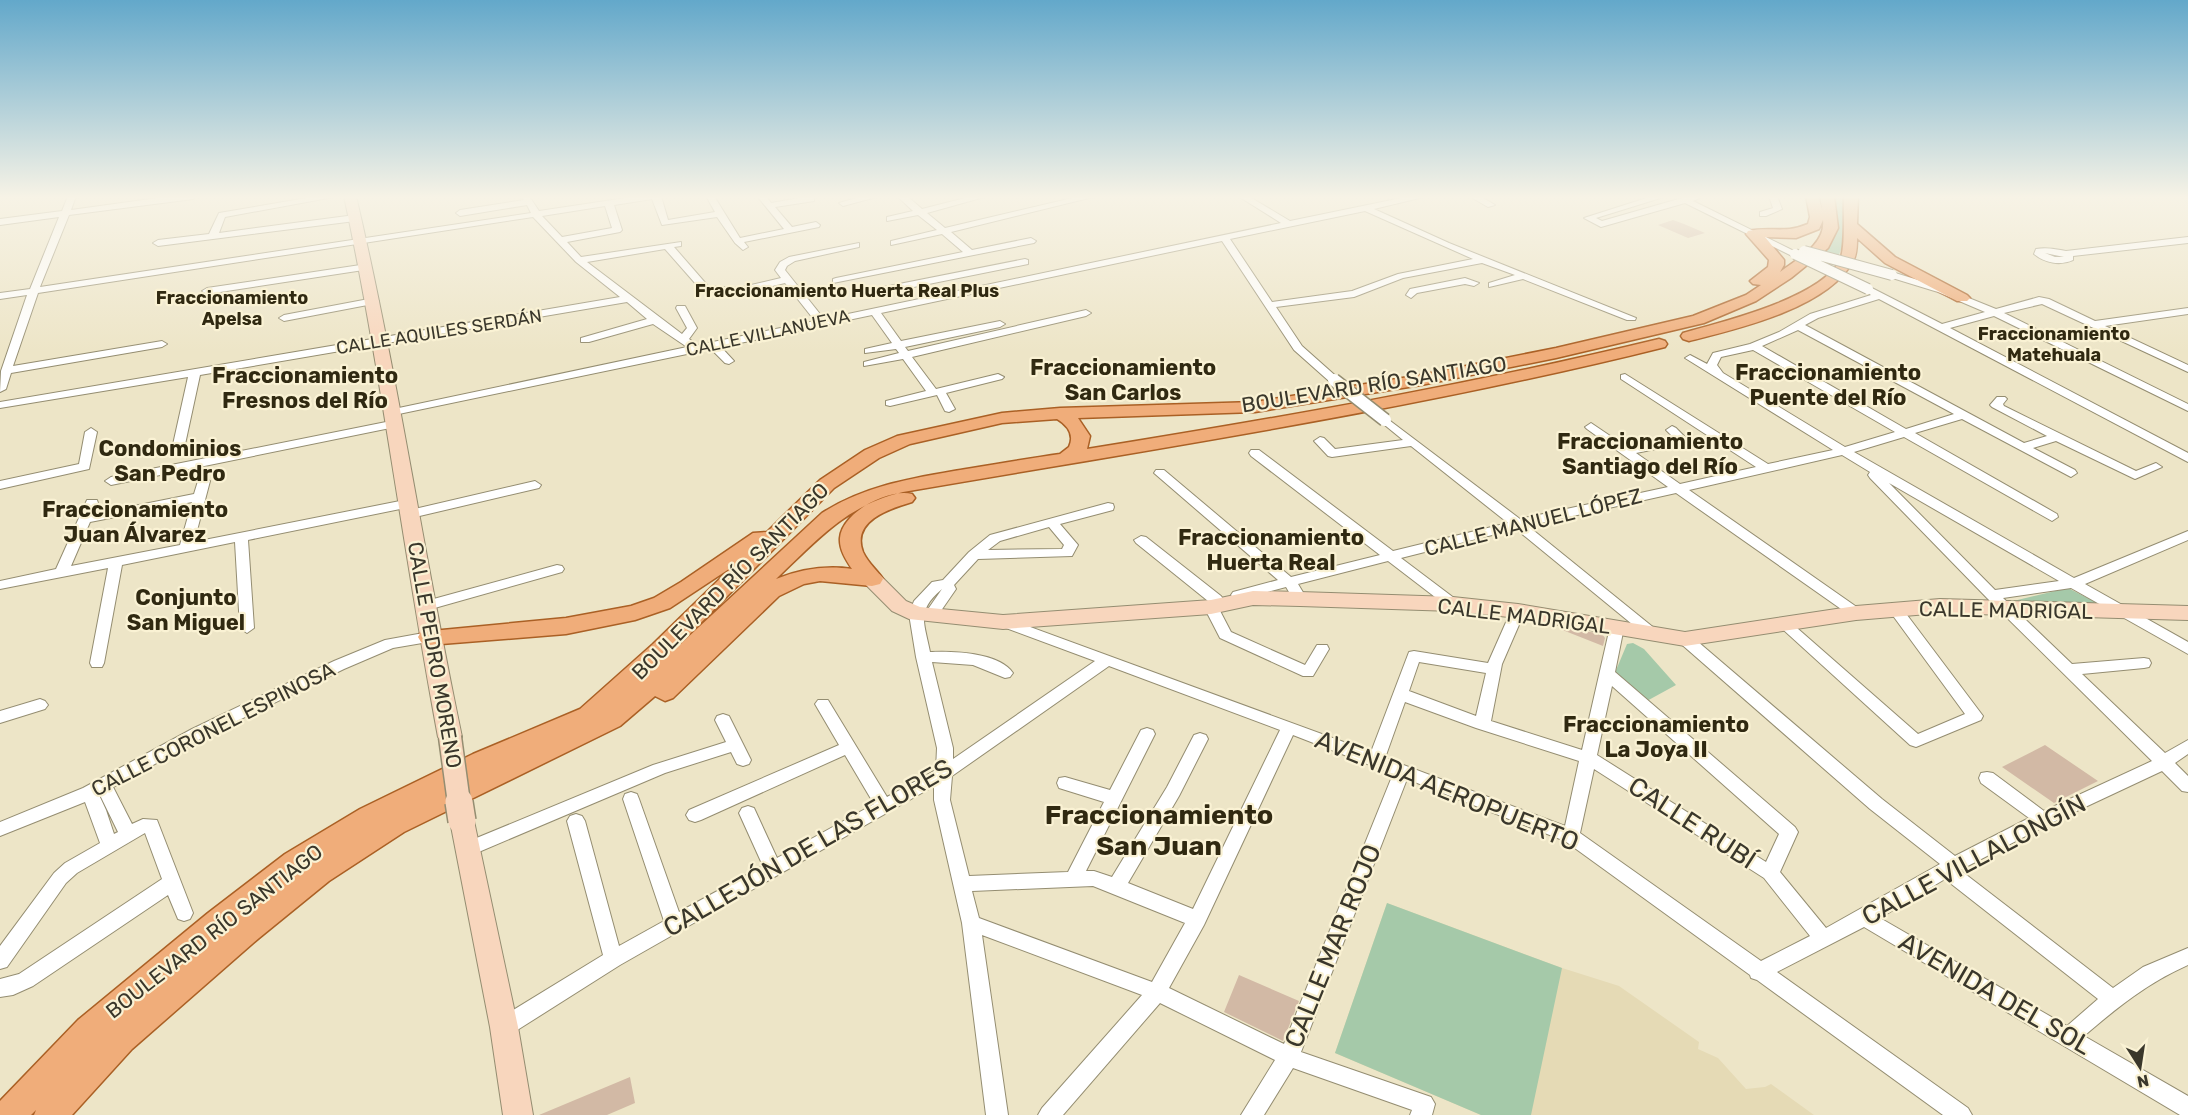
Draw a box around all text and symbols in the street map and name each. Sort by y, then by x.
district label: Fraccionamiento Huerta Real Plus [695,280,999,302]
district label: Fraccionamiento Apelsa [156,287,308,330]
street label: CALLE AQUILES SERDÁN [335,305,543,359]
street label: CALLE VILLANUEVA [684,305,852,361]
district label: Fraccionamiento Matehuala [1978,323,2130,366]
street label: BOULEVARD RÍO SANTIAGO [1240,351,1508,417]
district label: Fraccionamiento San Carlos [1030,354,1216,406]
district label: Fraccionamiento Puente del Río [1735,359,1921,411]
district label: Fraccionamiento Fresnos del Río [212,362,398,414]
district label: Fraccionamiento Santiago del Río [1557,428,1743,480]
district label: Condominios San Pedro [99,435,241,487]
street label: BOULEVARD RÍO SANTIAGO [626,477,834,685]
street label: CALLE MANUEL LÓPEZ [1422,483,1644,561]
district label: Fraccionamiento Juan Álvarez [42,496,228,548]
district label: Fraccionamiento Huerta Real [1178,524,1364,576]
street label: CALLE PEDRO MORENO [403,540,467,770]
district label: Conjunto San Miguel [127,584,245,636]
street label: CALLE MADRIGAL [1436,593,1612,639]
street label: CALLE MADRIGAL [1919,596,2093,624]
street label: CALLE CORONEL ESPINOSA [87,657,339,801]
district label: Fraccionamiento La Joya II [1563,711,1749,763]
street label: AVENIDA AEROPUERTO [1311,724,1583,858]
street label: CALLEJÓN DE LAS FLORES [658,752,958,944]
street label: CALLE RUBÍ [1622,770,1762,876]
street label: CALLE VILLALONGÍN [1857,788,2091,932]
district label: Fraccionamiento San Juan [1045,799,1273,862]
street label: BOULEVARD RÍO SANTIAGO [101,839,327,1023]
street label: CALLE MAR ROJO [1278,840,1388,1052]
street label: AVENIDA DEL SOL [1893,926,2097,1062]
north arrow [2110,1037,2170,1097]
text: N [2135,1071,2151,1092]

